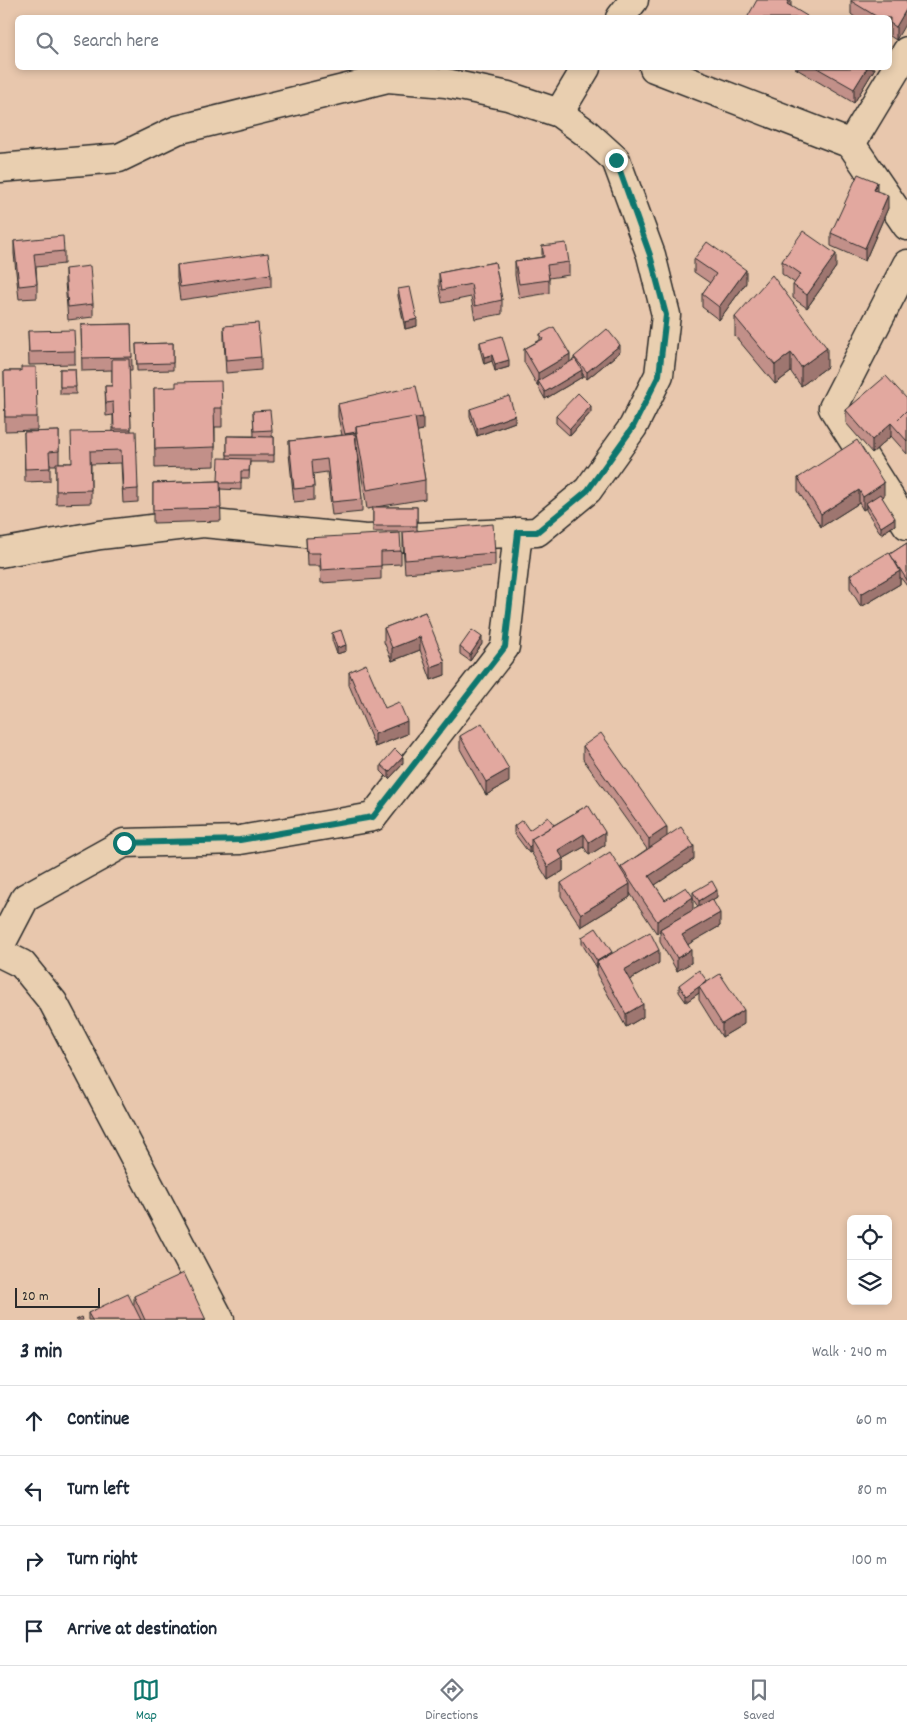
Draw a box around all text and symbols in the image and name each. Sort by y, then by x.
search box [15,15,892,70]
icon: search [33,29,61,57]
text: Search here [73,29,159,56]
route end [605,149,628,172]
route start [113,832,136,855]
map controls [847,1215,892,1305]
button: locate [847,1215,892,1260]
button: layers [847,1260,892,1305]
scale bar [15,1285,100,1308]
text: 20 m [22,1287,49,1307]
text: 3 min [20,1338,62,1368]
text: Walk · 240 m [812,1341,887,1364]
icon: ahead [20,1407,48,1435]
text: Continue [67,1407,129,1434]
text: 60 m [856,1409,887,1432]
icon: left [20,1477,48,1505]
text: Turn left [67,1477,130,1504]
text: 80 m [857,1479,887,1502]
icon: right [20,1547,48,1575]
text: Turn right [67,1547,138,1574]
text: 100 m [851,1549,887,1572]
icon: arrive [20,1617,48,1645]
text: Arrive at destination [67,1617,217,1644]
tab: Map [132,1676,160,1726]
tab: Directions [425,1676,478,1726]
tab: Saved [743,1676,775,1726]

